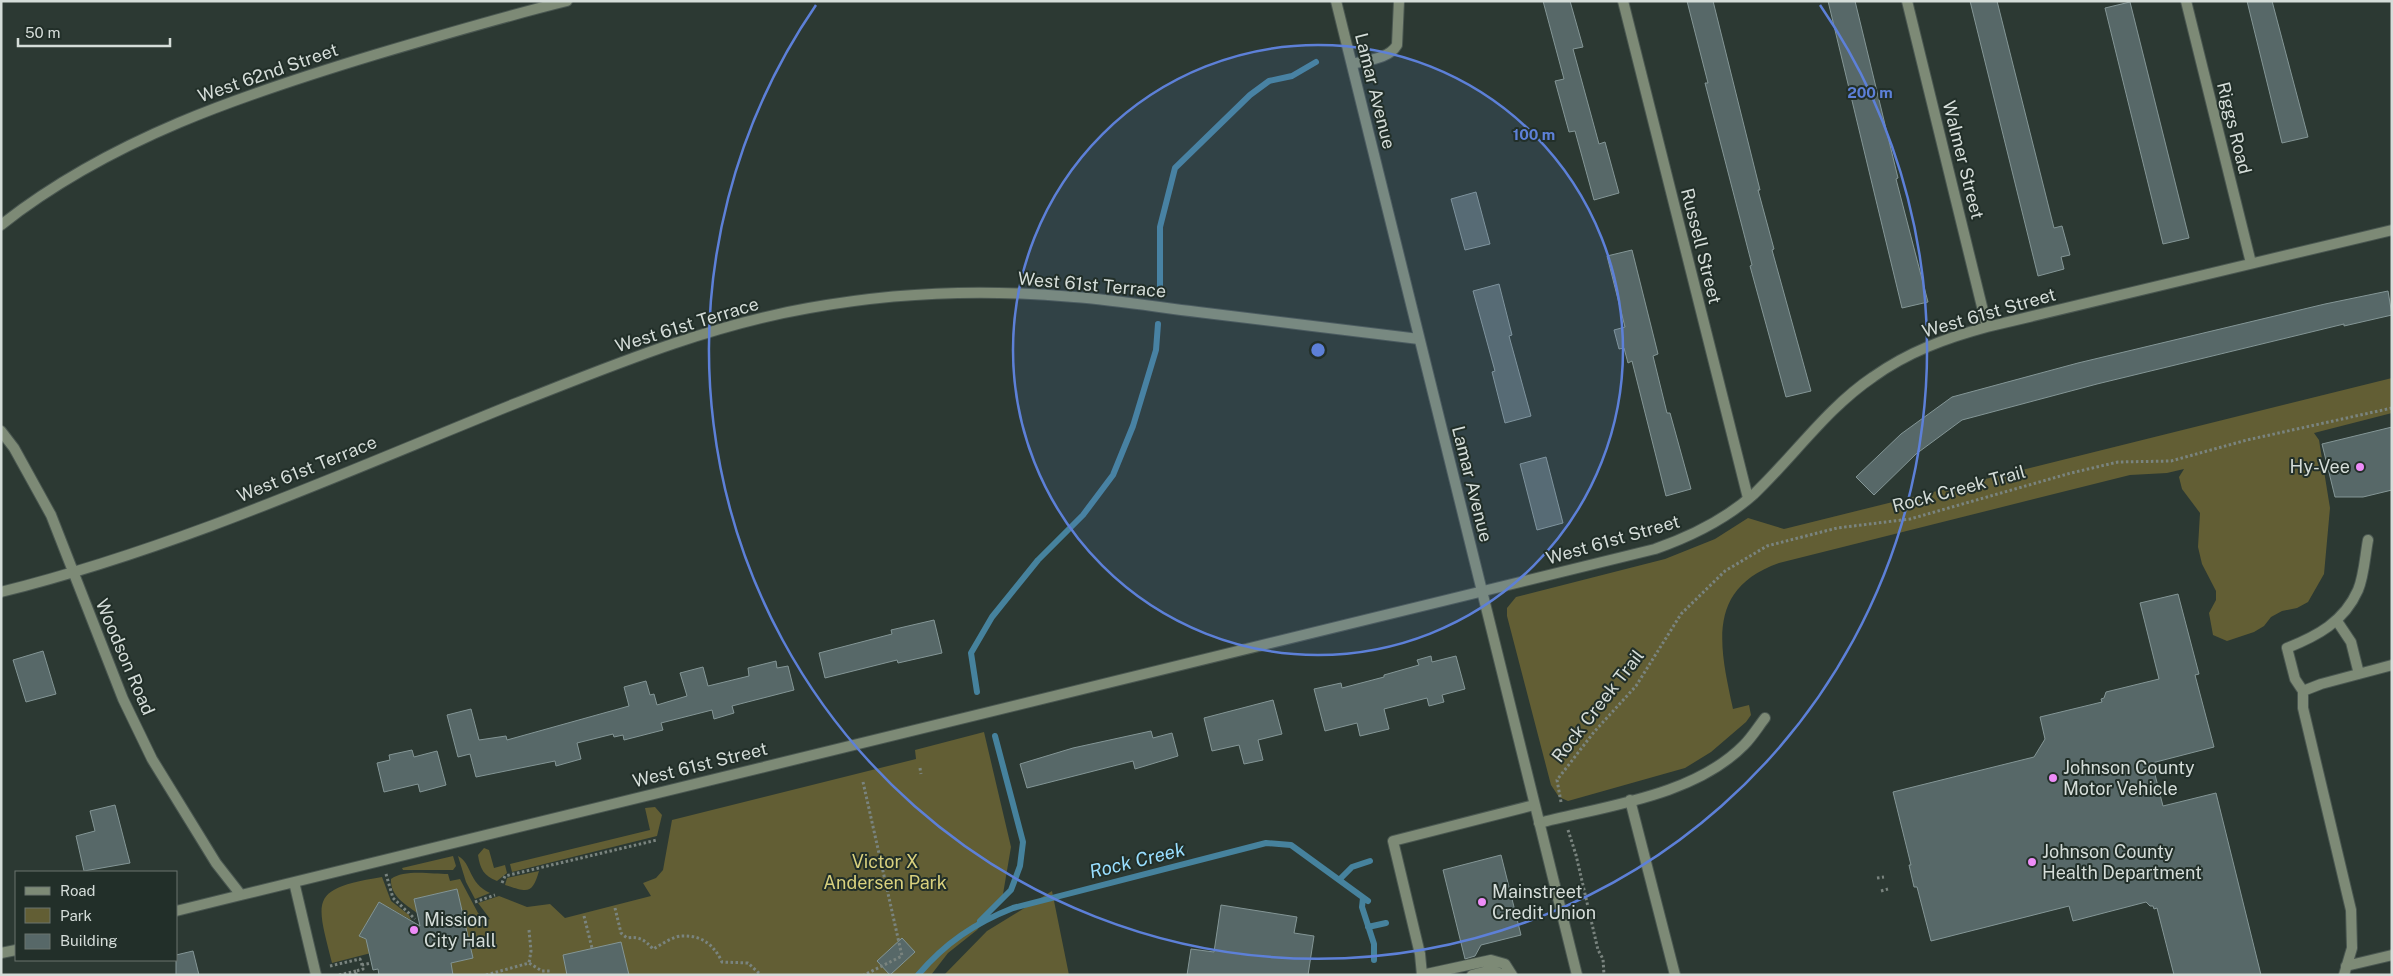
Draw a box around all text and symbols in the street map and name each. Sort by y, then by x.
scale bar [18,15,170,47]
text: 50 m [25,24,60,41]
street label: Lamar Avenue [1351,31,1400,151]
street label: West 62nd Street [195,39,341,106]
street label: Riggs Road [2213,80,2256,176]
text: 200 m [1847,84,1893,101]
street label: Walmer Street [1939,98,1988,221]
text: 100 m [1513,126,1555,143]
street label: Russell Street [1677,186,1726,306]
street label: West 61st Terrace [1017,268,1167,301]
street label: West 61st Street [1920,283,2058,342]
street label: West 61st Terrace [613,293,761,356]
centre of rings [1309,341,1327,359]
street label: Lamar Avenue [1448,424,1497,544]
street label: West 61st Terrace [234,431,380,506]
place label: Hy-Vee [2290,456,2350,477]
street label: Rock Creek Trail [1890,461,2028,516]
marker: Hy-Vee [2354,461,2366,473]
street label: West 61st Street [1544,510,1682,569]
street label: Woodson Road [92,596,159,718]
street label: Rock Creek Trail [1547,645,1648,766]
street label: West 61st Street [630,738,769,791]
place label: Johnson County Motor Vehicle [2063,757,2195,799]
marker: Johnson County Motor Vehicle [2047,772,2059,784]
water label: Rock Creek [1087,837,1188,882]
place label: Johnson County Health Department [2042,841,2202,883]
park label: Victor X Andersen Park [823,851,947,893]
marker: Johnson County Health Department [2026,856,2038,868]
legend [15,871,178,961]
place label: Mainstreet Credit Union [1492,881,1596,923]
text: Road [60,882,96,899]
marker: Mainstreet Credit Union [1476,896,1488,908]
text: Park [60,907,92,924]
place label: Mission City Hall [424,909,496,951]
marker: Mission City Hall [408,924,420,936]
text: Building [60,932,118,949]

